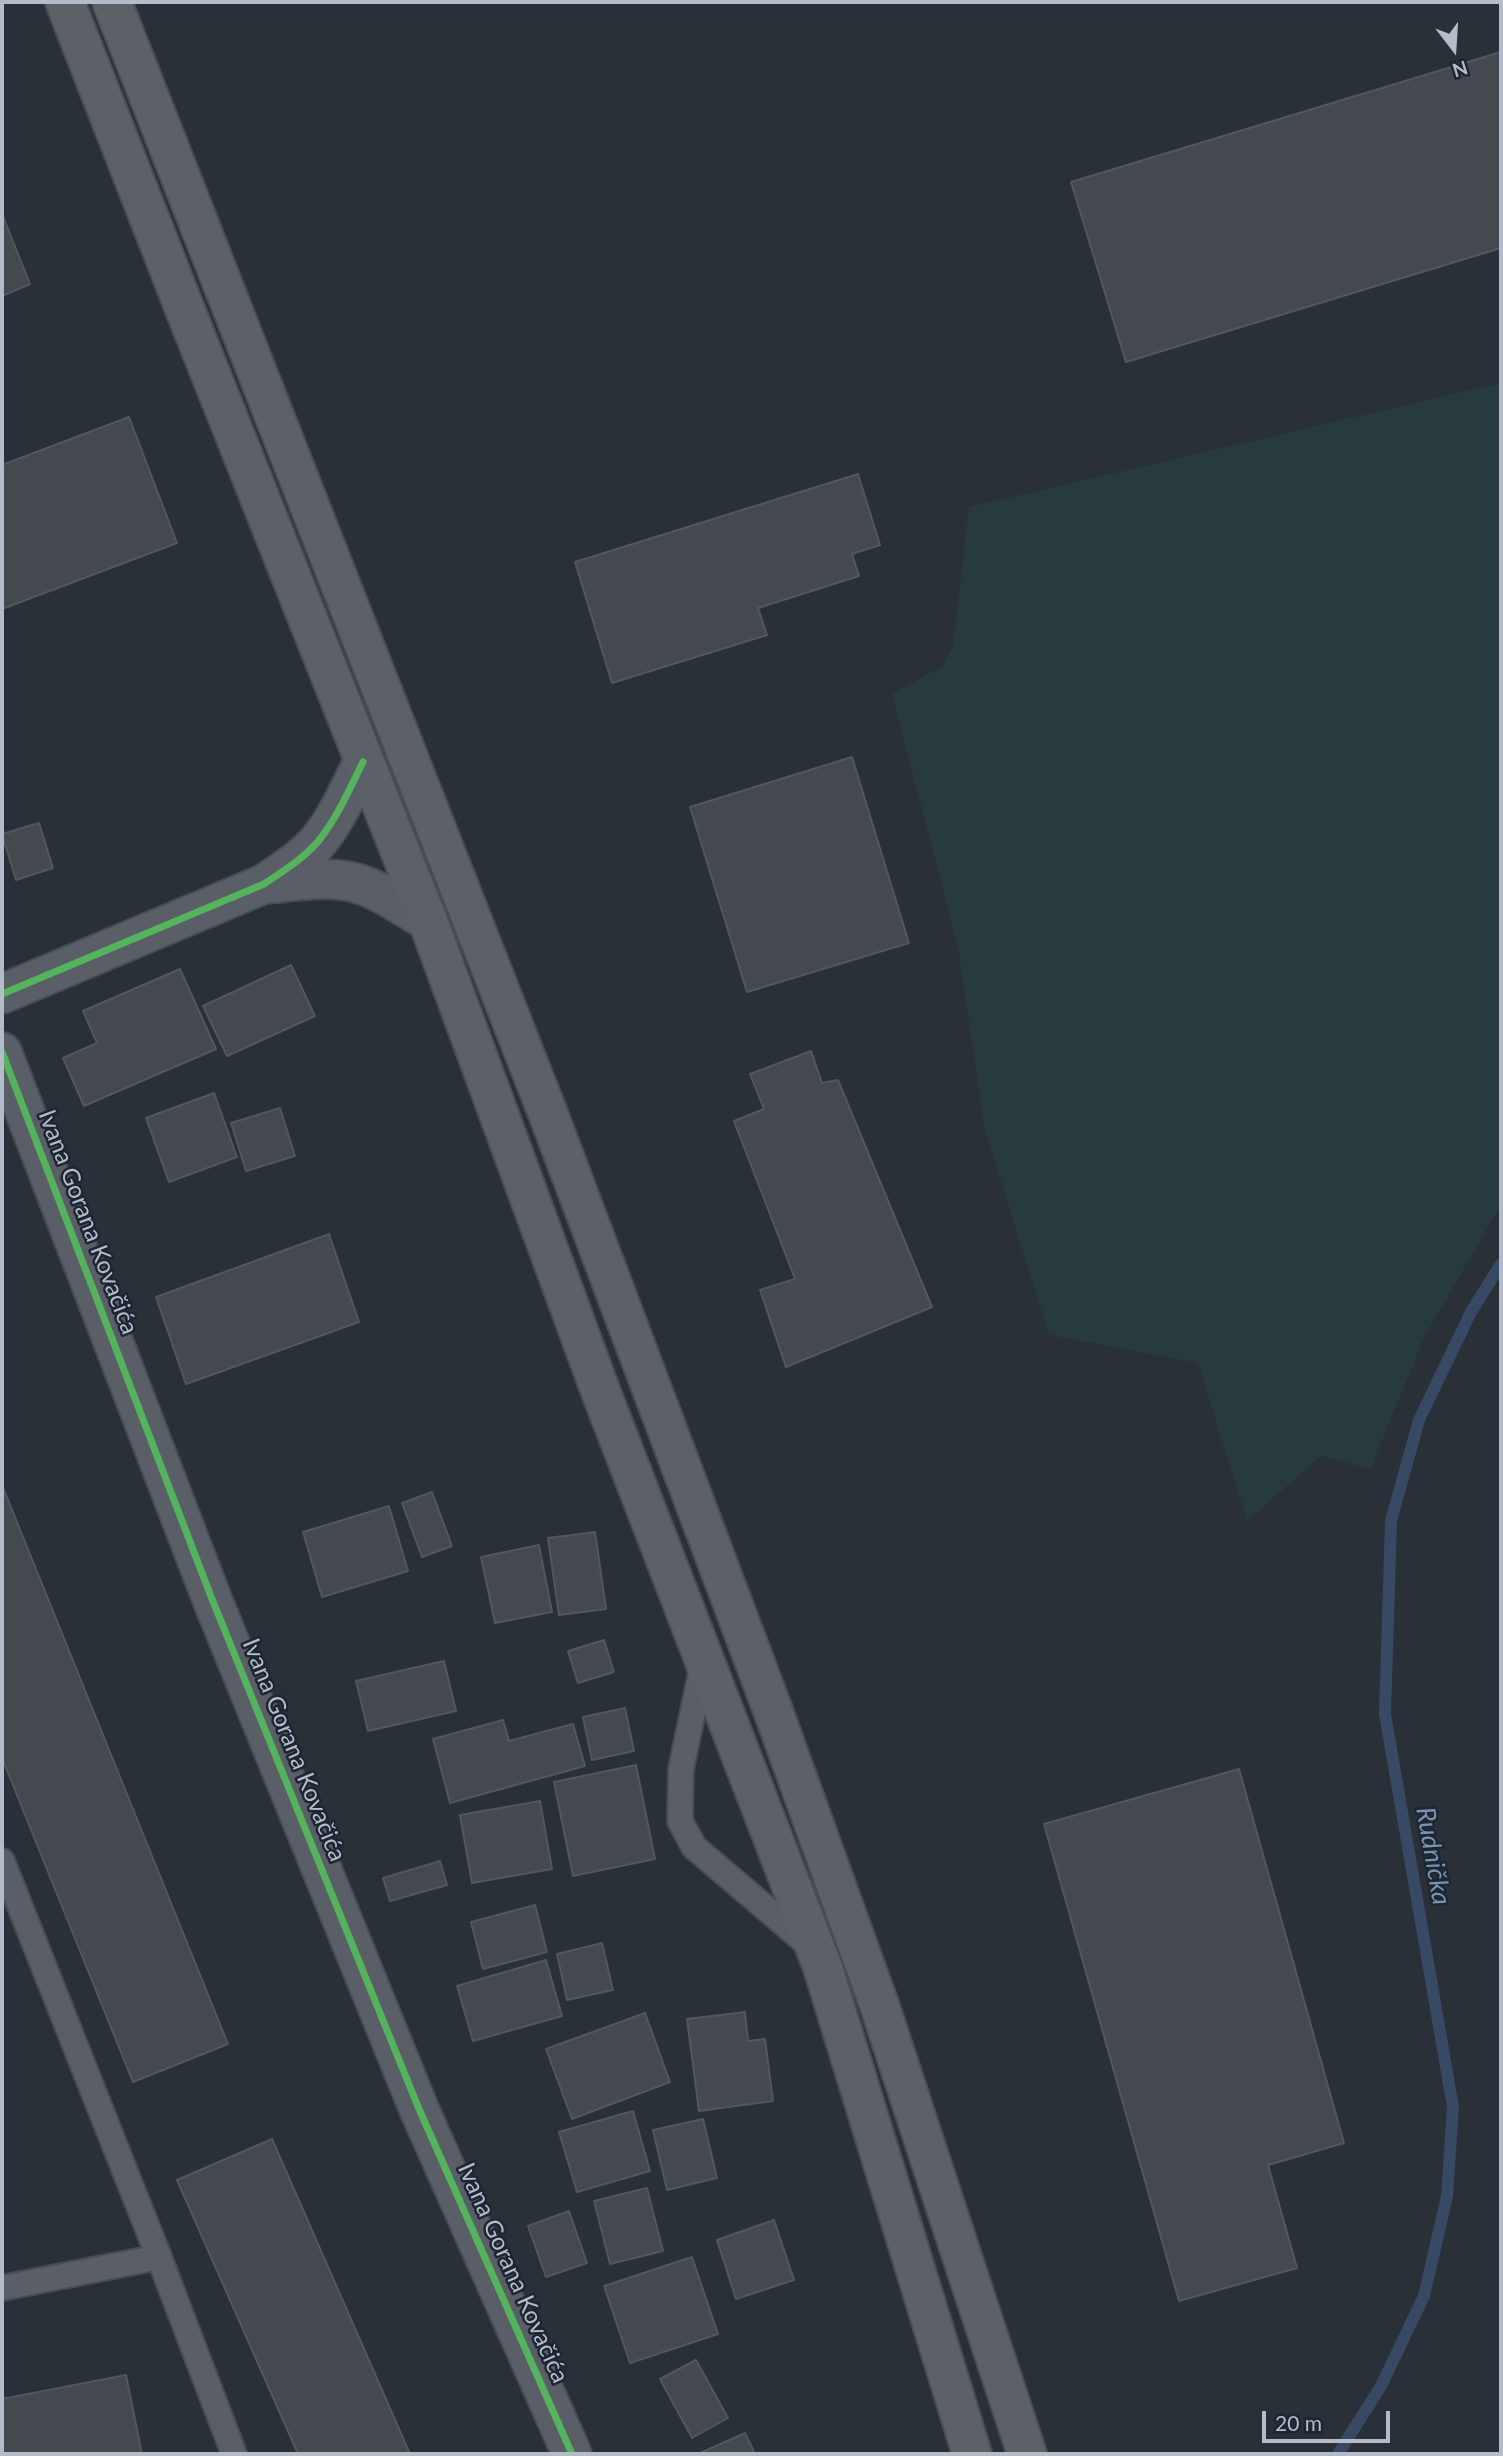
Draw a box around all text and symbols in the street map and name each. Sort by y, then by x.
north arrow [1419,14,1489,84]
text: N [1450,56,1471,83]
street label: Ivana Gorana Kovačića [32,1106,144,1338]
street label: Ivana Gorana Kovačića [236,1634,352,1866]
water label: Rudnička [1409,1805,1457,1907]
street label: Ivana Gorana Kovačića [451,2159,575,2387]
scale bar [1265,2396,1393,2440]
text: 20 m [1275,2410,1322,2435]

